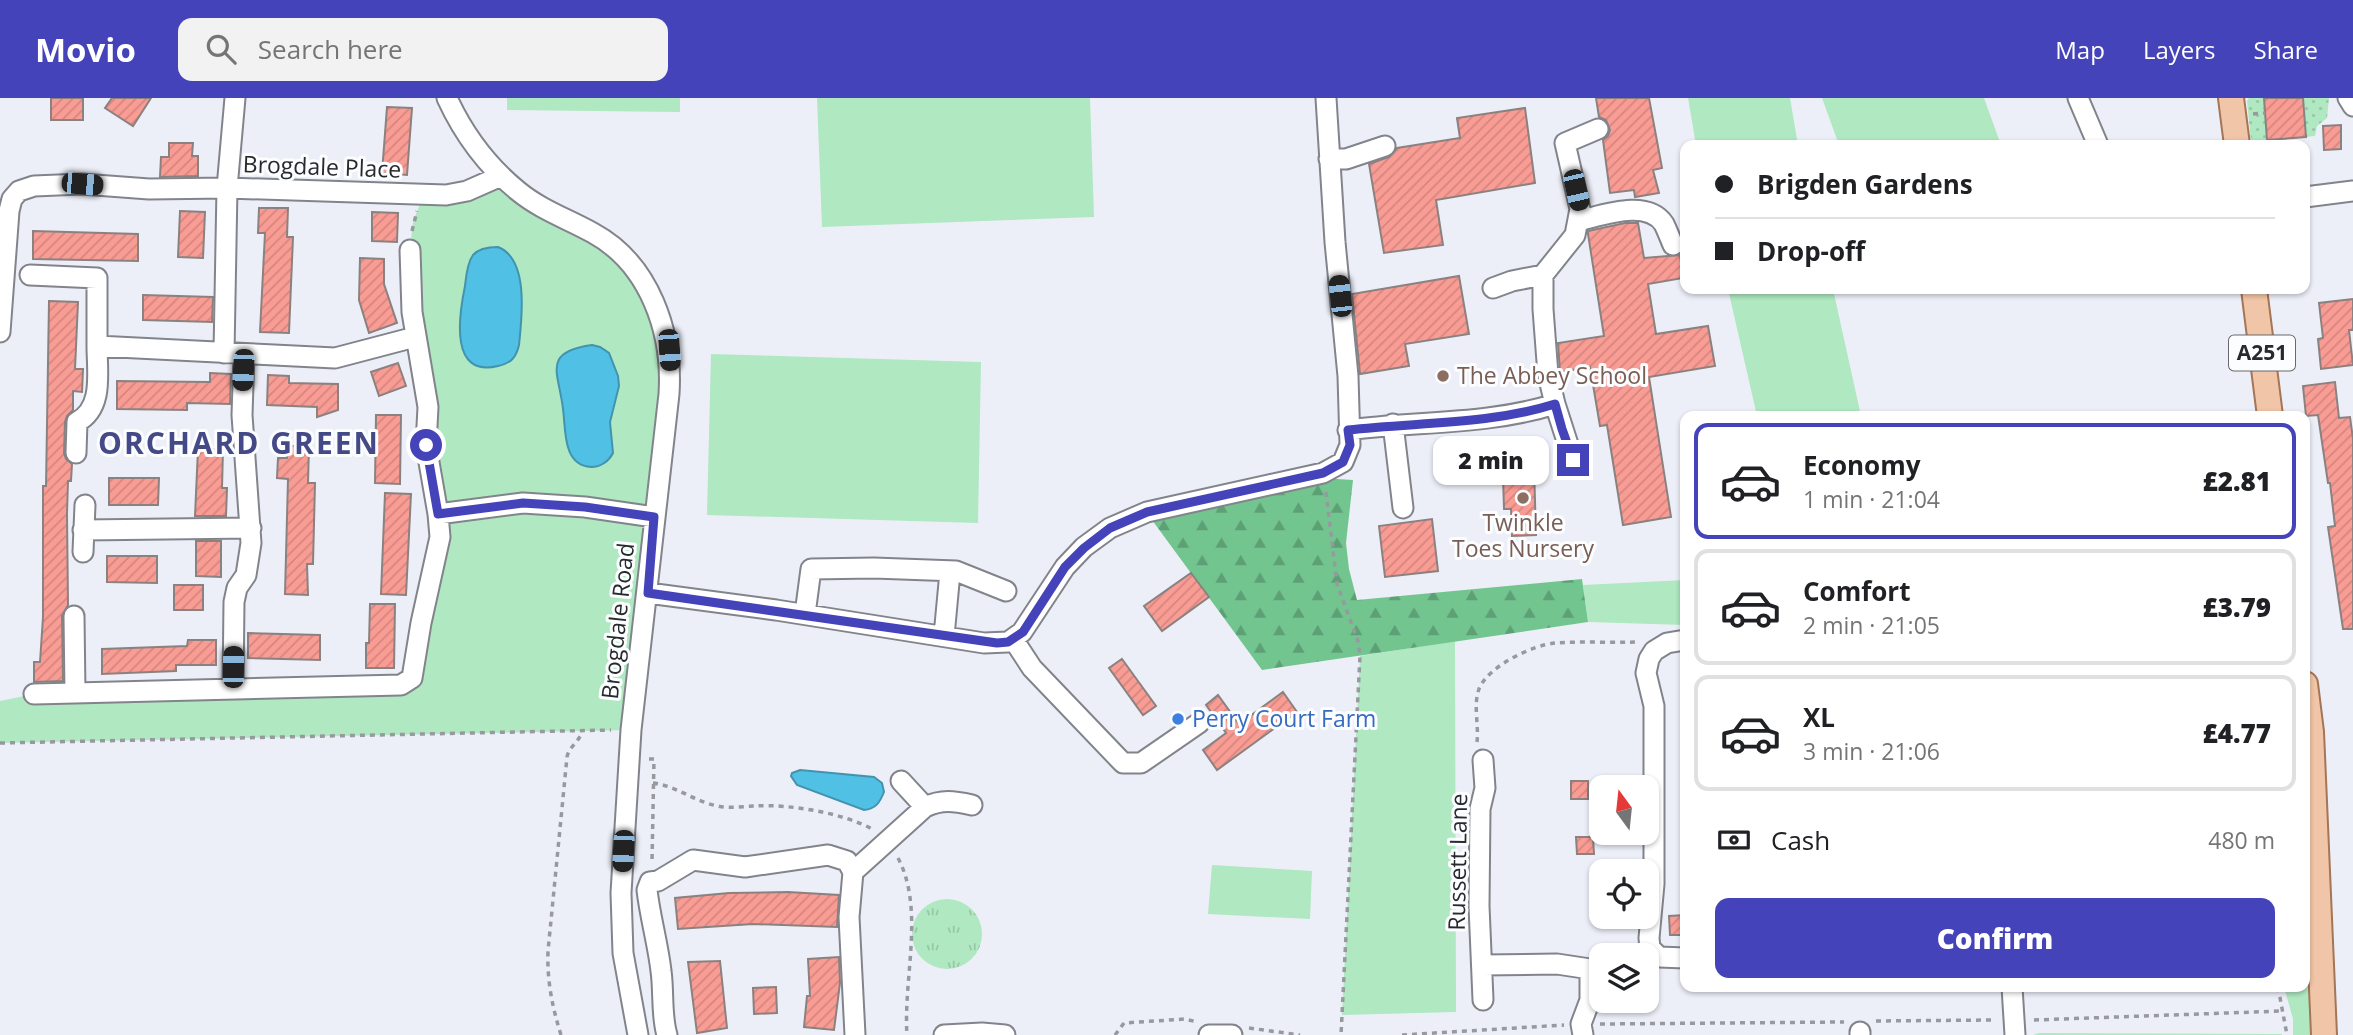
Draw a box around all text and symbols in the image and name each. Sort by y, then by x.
search box [178,18,668,81]
text: Movio [35,27,136,72]
icon: search [202,30,240,68]
text: Search here [258,31,403,67]
text: Map [2055,33,2105,66]
text: Layers [2143,33,2216,66]
text: Share [2254,33,2318,66]
street label: Brogdale Place [242,147,402,185]
text: Brigden Gardens [1757,166,1973,202]
car [1562,167,1591,213]
car [61,172,104,196]
text: Drop-off [1757,233,1865,269]
car [1328,274,1353,318]
car [658,328,681,372]
road number: A251 [2229,336,2295,370]
car [232,348,255,392]
place label: The Abbey School [1457,359,1647,391]
marker: The Abbey School [1435,368,1451,384]
district label: ORCHARD GREEN [98,422,380,463]
route start [410,429,442,461]
callout: 2 min [1433,436,1548,484]
text: 2 min [1458,444,1524,476]
route end [1557,444,1589,476]
text: Economy [1803,447,1921,483]
icon: car [1719,450,1782,513]
text: £2.81 [2203,463,2271,499]
text: 1 min · 21:04 [1803,483,1940,515]
marker: Twinkle Toes Nursery [1515,490,1531,506]
place label: Twinkle Toes Nursery [1452,506,1594,564]
street label: Brogdale Road [593,541,641,701]
text: Comfort [1803,573,1910,609]
icon: car [1719,576,1782,639]
text: £3.79 [2203,589,2271,625]
text: 2 min · 21:05 [1803,609,1940,641]
car [223,646,244,688]
text: XL [1803,699,1835,735]
place label: Perry Court Farm [1192,702,1376,734]
icon: car [1719,702,1782,765]
marker: Perry Court Farm [1170,711,1186,727]
text: £4.77 [2203,715,2271,751]
text: 3 min · 21:06 [1803,735,1940,767]
north arrow [1589,775,1659,845]
map controls [1589,775,1659,1013]
street label: Russett Lane [1440,793,1474,931]
icon: cash [1715,821,1753,859]
text: Cash [1771,822,1830,858]
text: 480 m [2208,824,2275,856]
car [612,829,635,873]
button: locate [1589,859,1659,929]
button: Confirm [1715,898,2275,978]
button: layers [1589,943,1659,1013]

